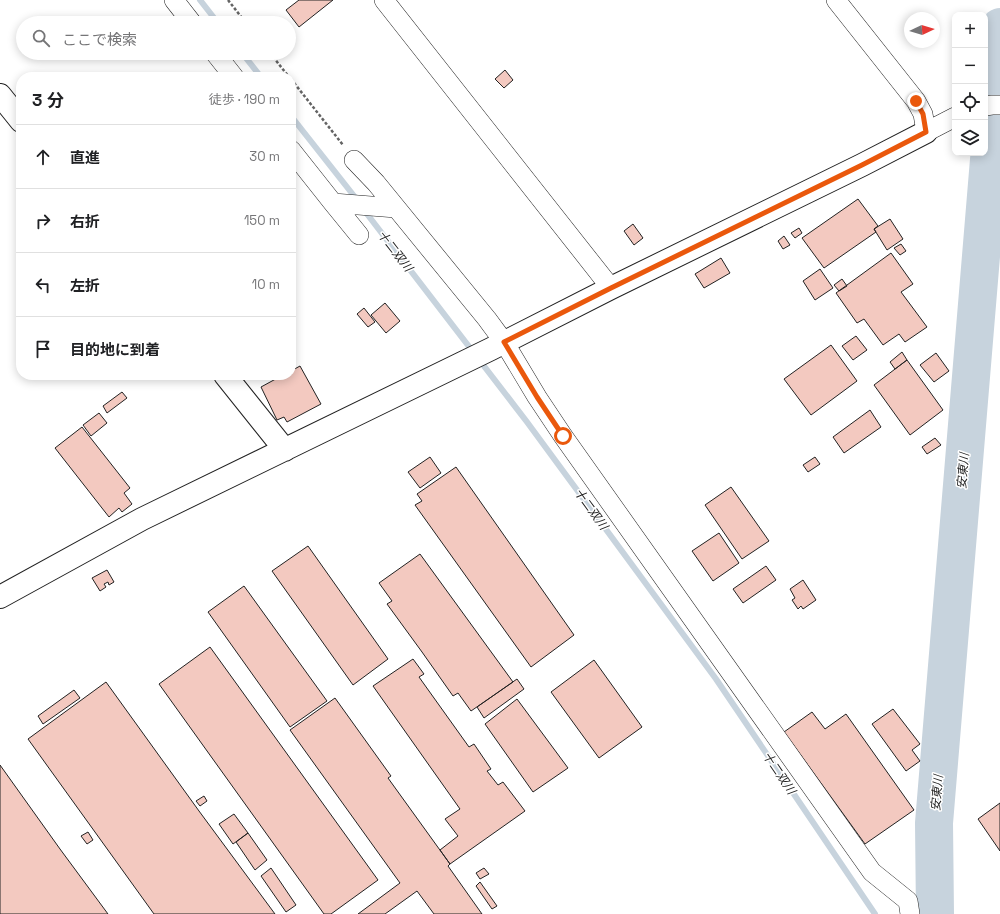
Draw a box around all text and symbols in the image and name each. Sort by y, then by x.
north arrow [904,12,940,48]
map controls [952,12,988,156]
button: + [952,12,988,48]
search box [16,16,296,60]
icon: search [30,27,52,49]
text: ここで検索 [62,30,137,49]
button: − [952,48,988,84]
button: locate [952,84,988,120]
text: 3 分 [32,89,64,111]
text: 徒歩 · 190 m [209,91,280,108]
route end [907,92,925,110]
button: layers [952,120,988,156]
icon: ahead [32,146,54,168]
text: 直進 [70,148,100,167]
text: 30 m [249,148,280,165]
icon: right [32,210,54,232]
text: 右折 [70,212,100,231]
text: 150 m [244,212,280,229]
water label: 十二双川 [374,227,417,276]
icon: left [32,274,54,296]
text: 左折 [70,276,100,295]
text: 10 m [252,276,280,293]
icon: arrive [32,338,54,360]
text: 目的地に到着 [70,340,160,359]
route start [554,427,572,445]
water label: 安東川 [953,450,973,490]
water label: 十二双川 [570,485,613,535]
water label: 十二双川 [759,749,800,799]
water label: 安東川 [927,772,947,812]

